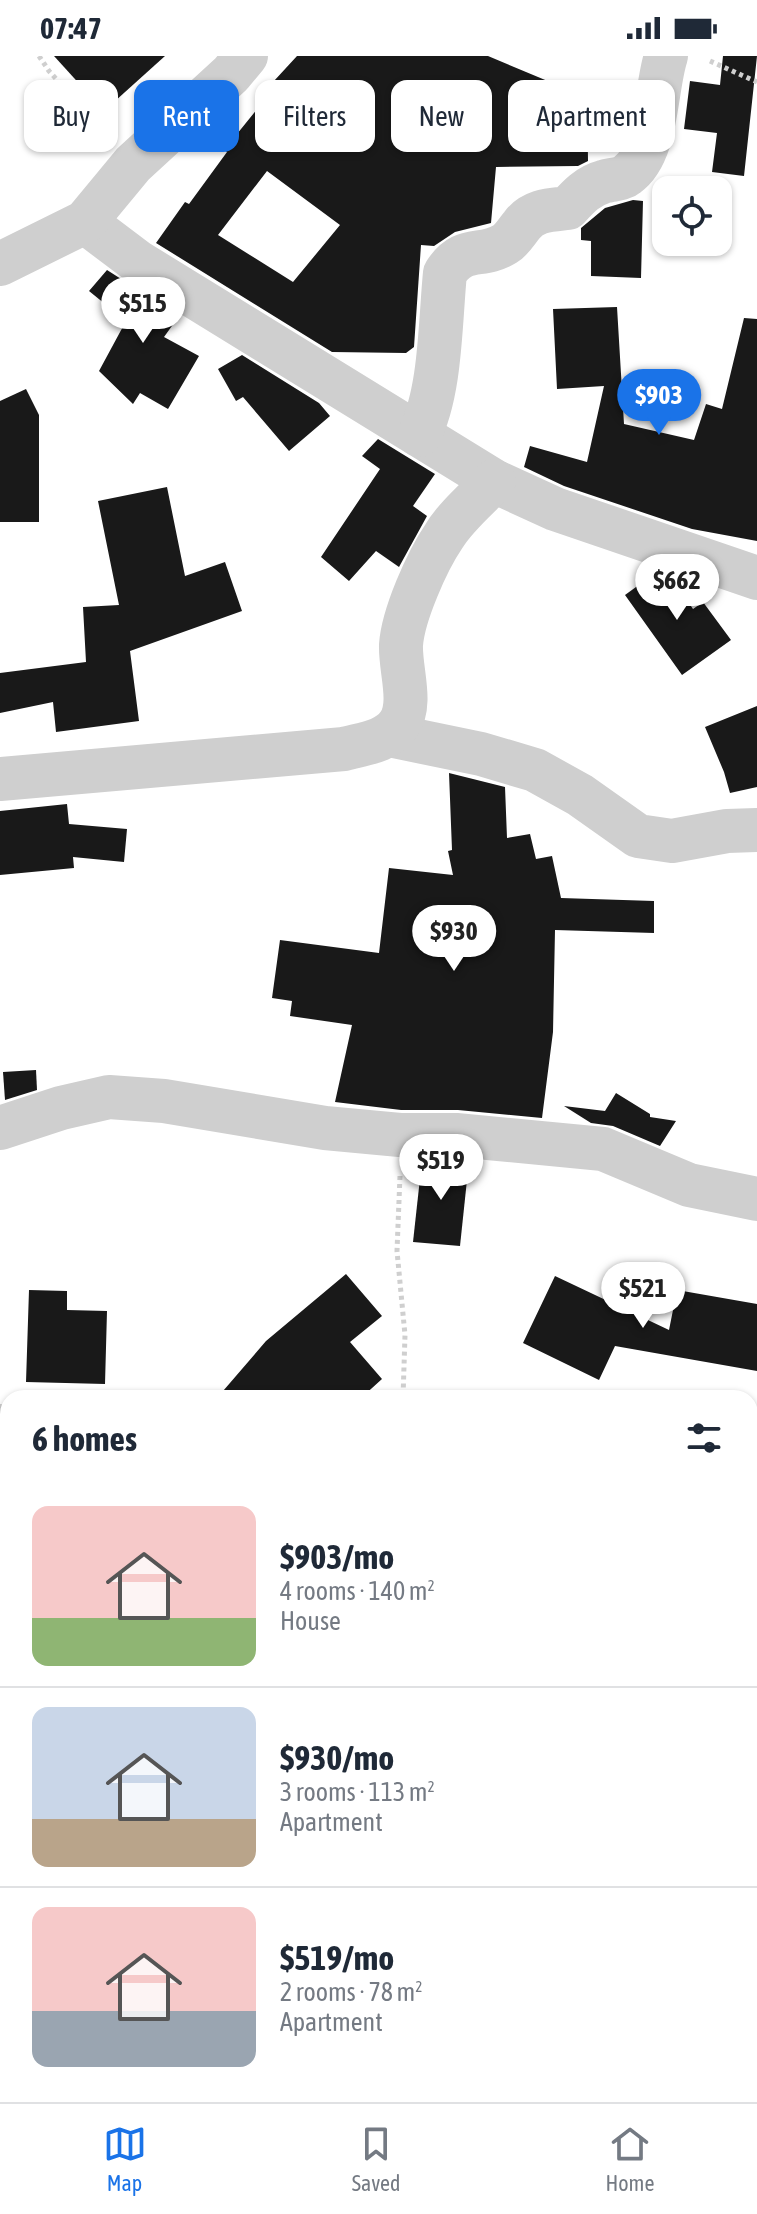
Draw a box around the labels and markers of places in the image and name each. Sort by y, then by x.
pin: $515 [96,277,190,345]
pin: $903 [612,369,706,437]
pin: $662 [630,554,724,622]
pin: $930 [407,905,501,973]
pin: $519 [394,1134,488,1202]
pin: $521 [596,1262,690,1330]

